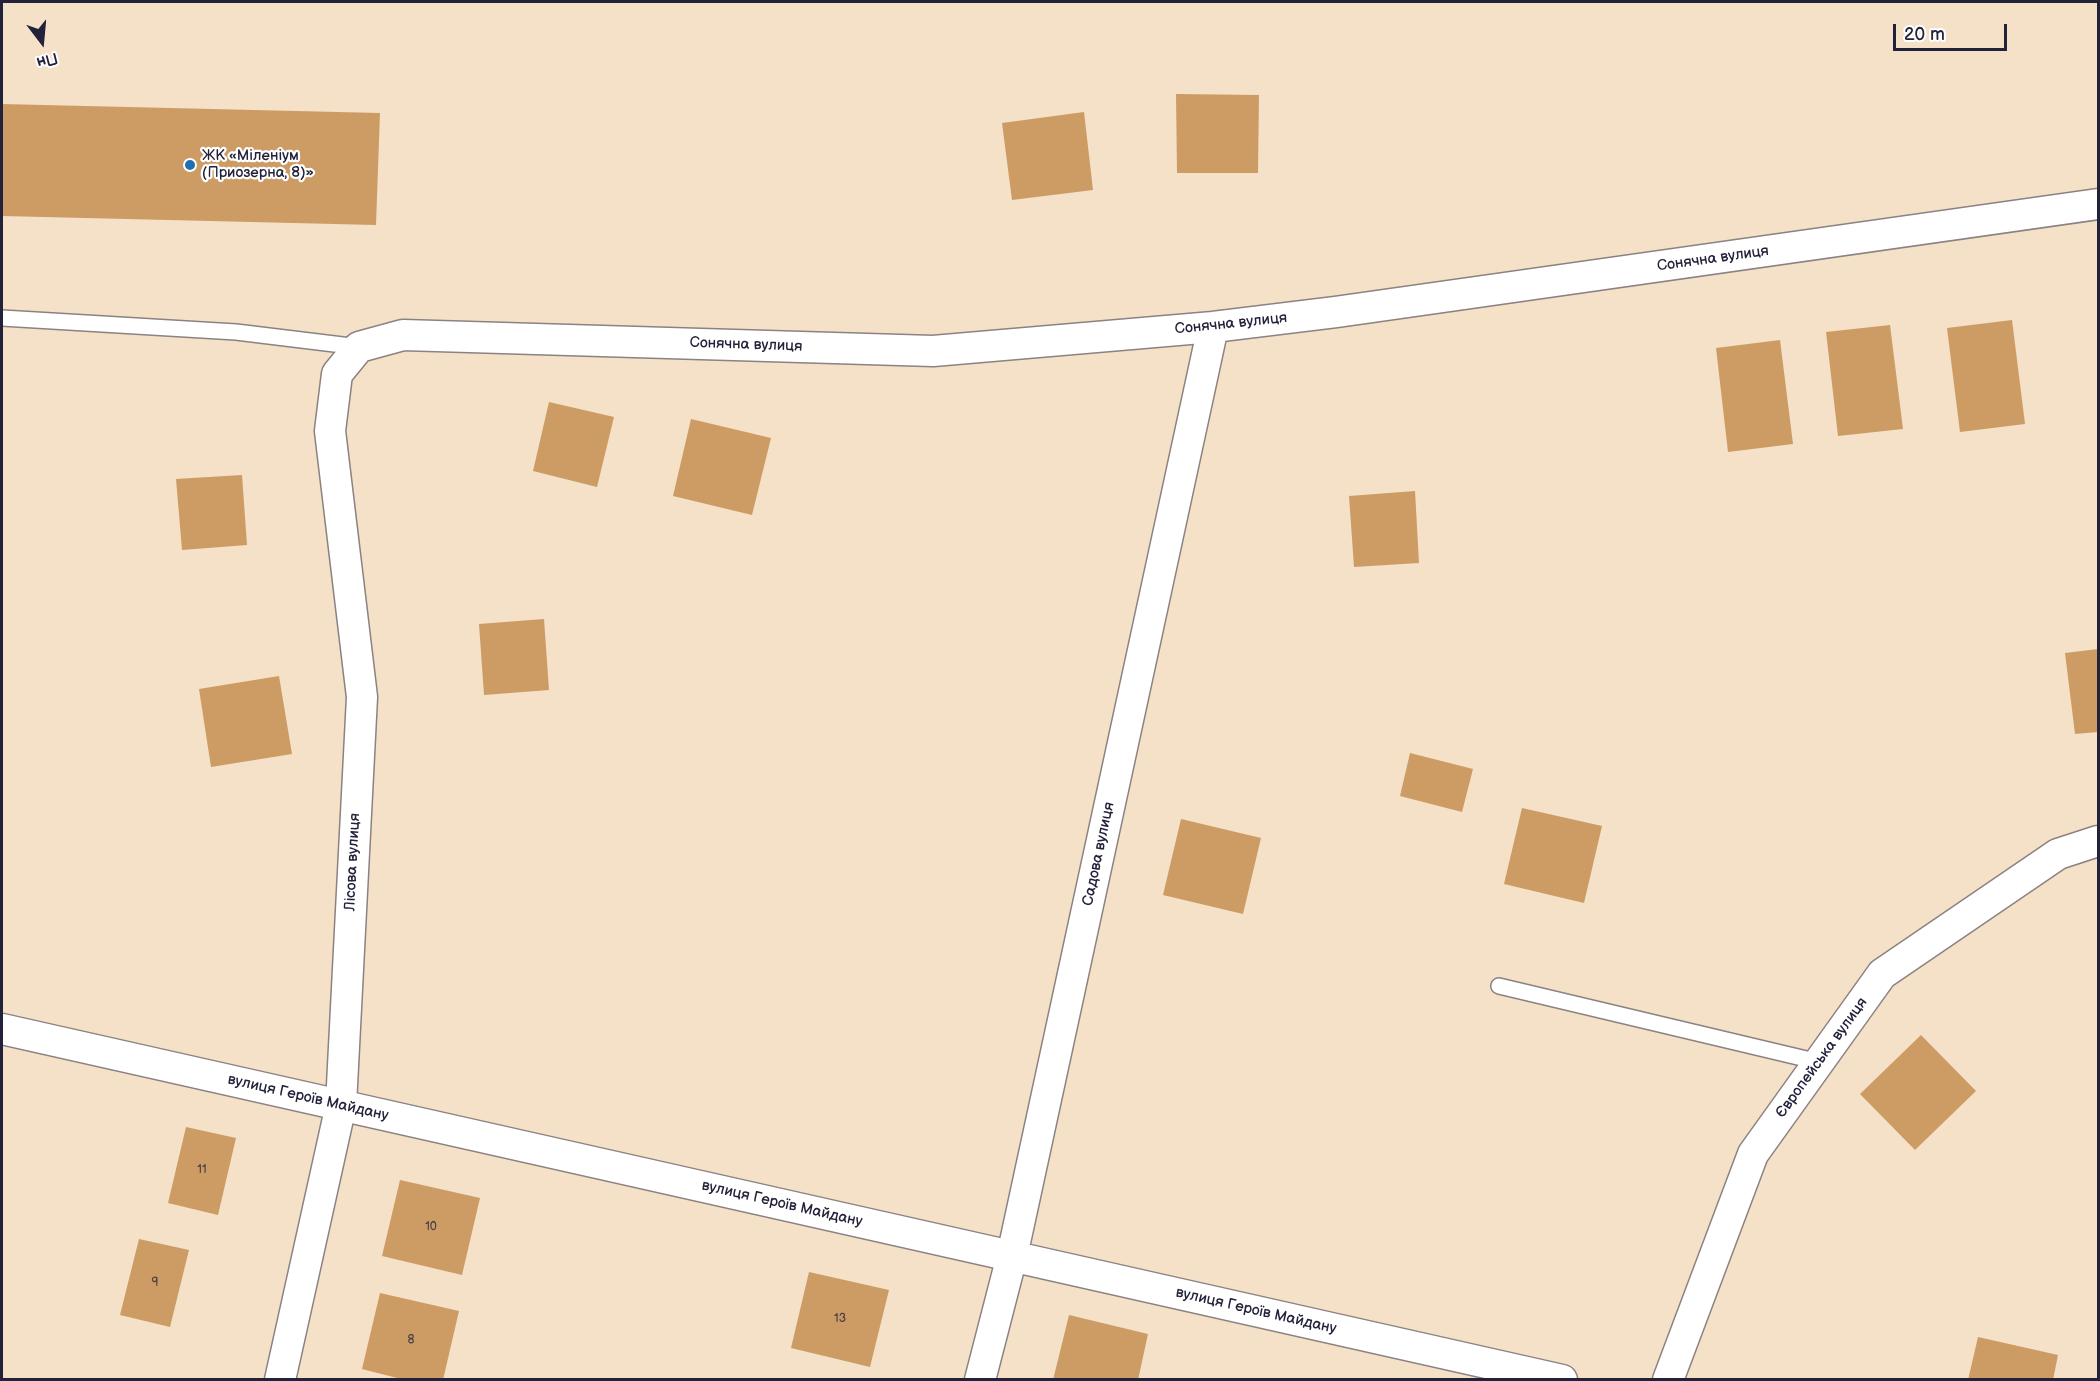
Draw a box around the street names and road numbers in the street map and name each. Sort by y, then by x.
street label: Сонячна вулиця [1656,242,1770,276]
street label: Сонячна вулиця [1174,309,1288,339]
street label: Сонячна вулиця [689,334,803,356]
street label: Садова вулиця [1079,801,1119,907]
street label: Лісова вулиця [341,813,365,911]
street label: Європейська вулиця [1772,994,1872,1122]
street label: вулиця Героїв Майдану [226,1071,390,1125]
street label: вулиця Героїв Майдану [700,1177,864,1231]
street label: вулиця Героїв Майдану [1174,1284,1338,1338]

